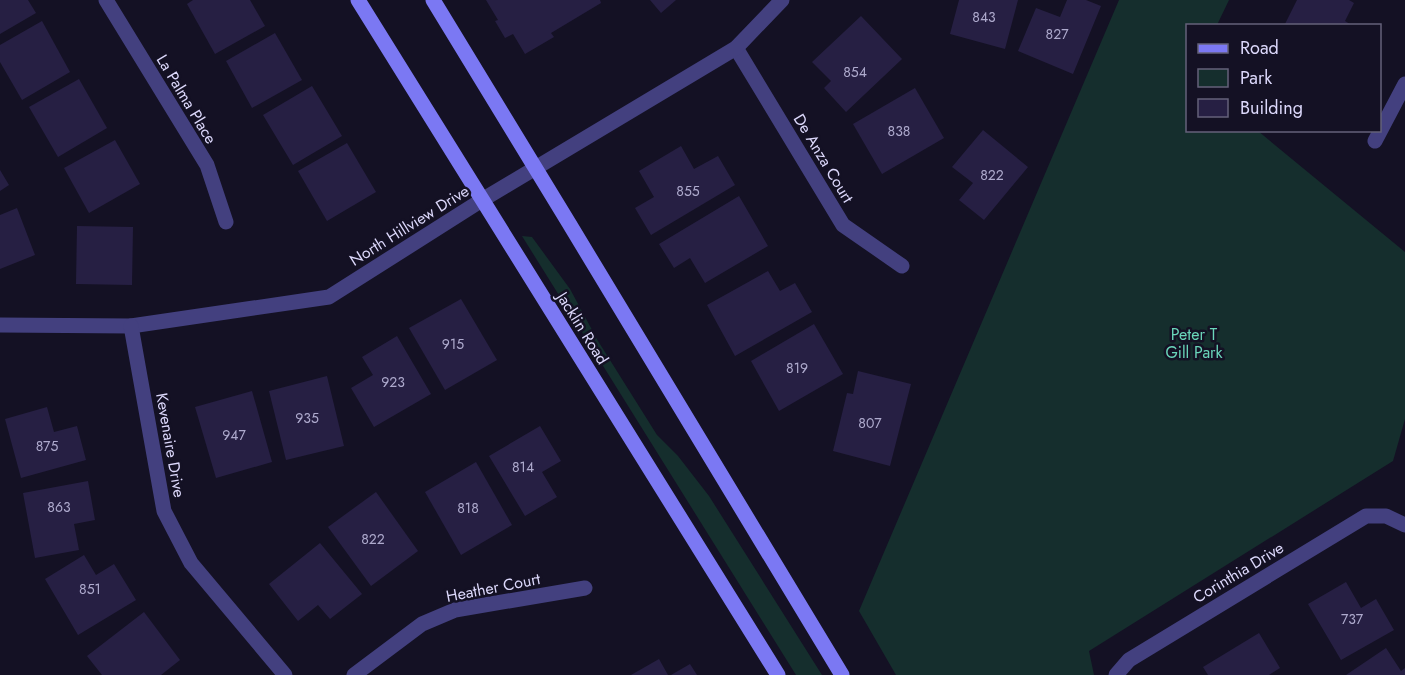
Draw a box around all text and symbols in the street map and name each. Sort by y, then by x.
house number: 843 [972,7,996,27]
house number: 827 [1046,24,1069,44]
legend [1186,24,1381,132]
text: Road [1240,35,1279,61]
street label: La Palma Place [151,50,222,148]
house number: 854 [843,62,867,82]
text: Park [1240,65,1272,91]
text: Building [1240,95,1303,121]
street label: De Anza Court [788,109,859,207]
house number: 838 [888,121,910,141]
house number: 822 [980,165,1004,185]
street label: North Hillview Drive [345,179,473,271]
house number: 855 [676,181,700,201]
street label: Jacklin Road [550,286,614,369]
park label: Peter T Gill Park [1165,323,1224,364]
house number: 915 [442,334,464,354]
house number: 819 [786,358,808,378]
house number: 923 [381,372,405,392]
street label: Kevenaire Drive [150,391,191,499]
house number: 935 [295,408,319,428]
house number: 807 [858,413,882,433]
house number: 947 [222,425,246,445]
house number: 875 [36,436,58,456]
house number: 814 [512,457,534,477]
house number: 863 [47,497,71,517]
house number: 818 [457,498,479,518]
house number: 822 [361,529,385,549]
street label: Corinthia Drive [1189,536,1288,609]
street label: Heather Court [444,567,542,608]
house number: 851 [79,579,101,599]
house number: 737 [1341,609,1364,629]

